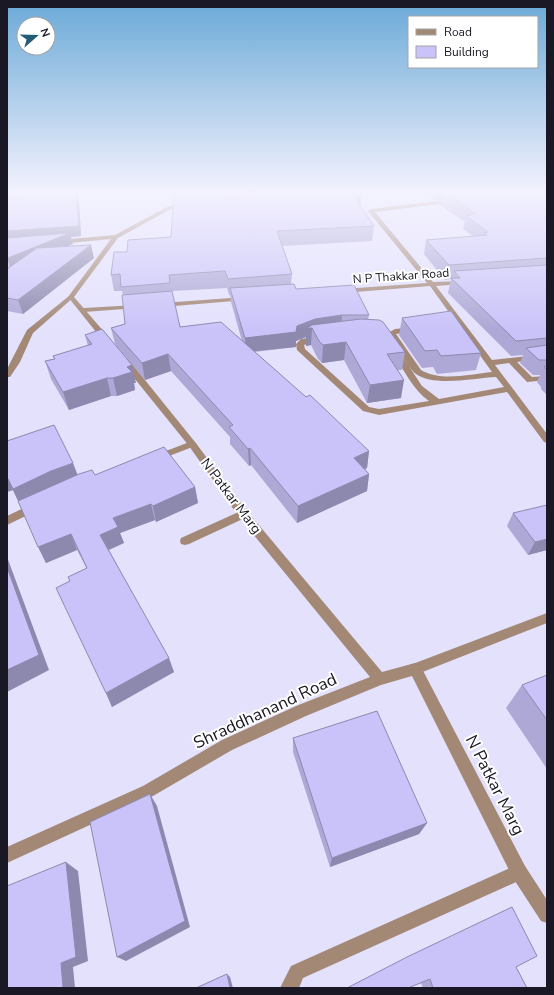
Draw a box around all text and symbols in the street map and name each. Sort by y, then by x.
north arrow [16,16,56,56]
legend [408,16,538,68]
text: Road [444,24,472,40]
text: N [36,26,53,39]
text: Building [444,44,489,60]
street label: N P Thakkar Road [352,265,450,287]
street label: N Patkar Marg [196,454,266,538]
street label: Shraddhanand Road [190,668,340,754]
street label: N Patkar Marg [460,731,530,839]

